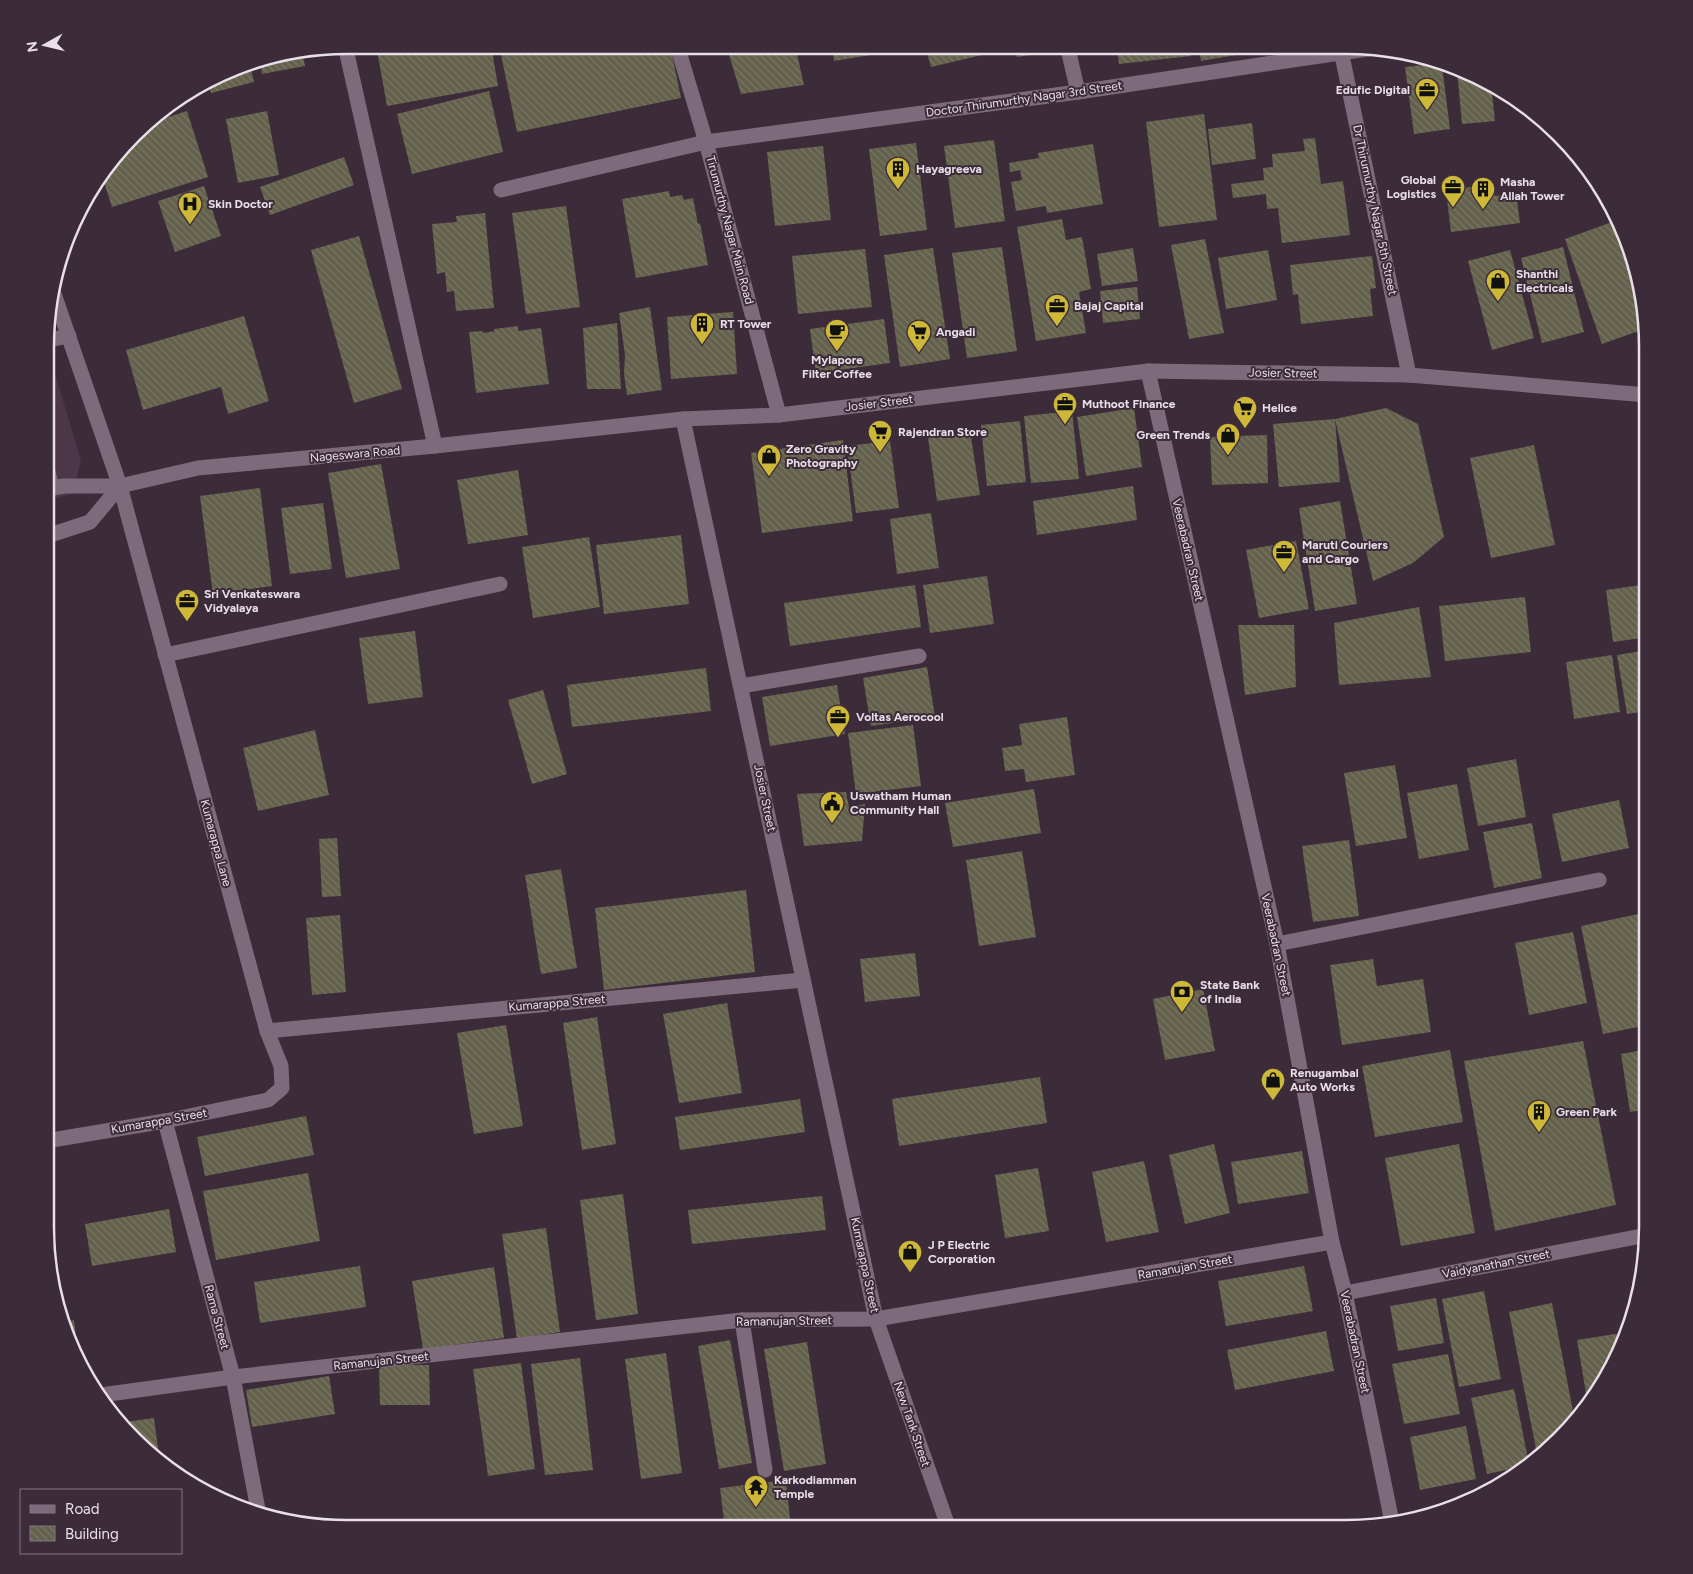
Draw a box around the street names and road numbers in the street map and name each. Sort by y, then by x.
street label: Doctor Thirumurthy Nagar 3rd Street [925,78,1124,120]
street label: Dr Thirumurthy Nagar 5th Street [1350,124,1400,297]
street label: Tirumurthy Nagar Main Road [703,154,757,306]
street label: Josier Street [1249,365,1318,381]
street label: Josier Street [844,392,914,414]
street label: Nageswara Road [309,443,401,465]
street label: Veerabadran Street [1169,497,1207,603]
street label: Josier Street [751,763,779,833]
street label: Kumarappa Lane [198,798,234,888]
street label: Veerabadran Street [1258,892,1294,998]
street label: Kumarappa Street [508,992,607,1014]
street label: Kumarappa Street [110,1106,209,1136]
street label: Kumarappa Street [848,1216,882,1315]
street label: Vaidyanathan Street [1441,1247,1552,1281]
street label: Ramanujan Street [1137,1252,1234,1282]
street label: Rama Street [202,1283,232,1351]
street label: Veerabadran Street [1337,1289,1373,1395]
street label: Ramanujan Street [736,1313,833,1329]
street label: Ramanujan Street [333,1349,430,1373]
street label: New Tank Street [891,1380,933,1469]

